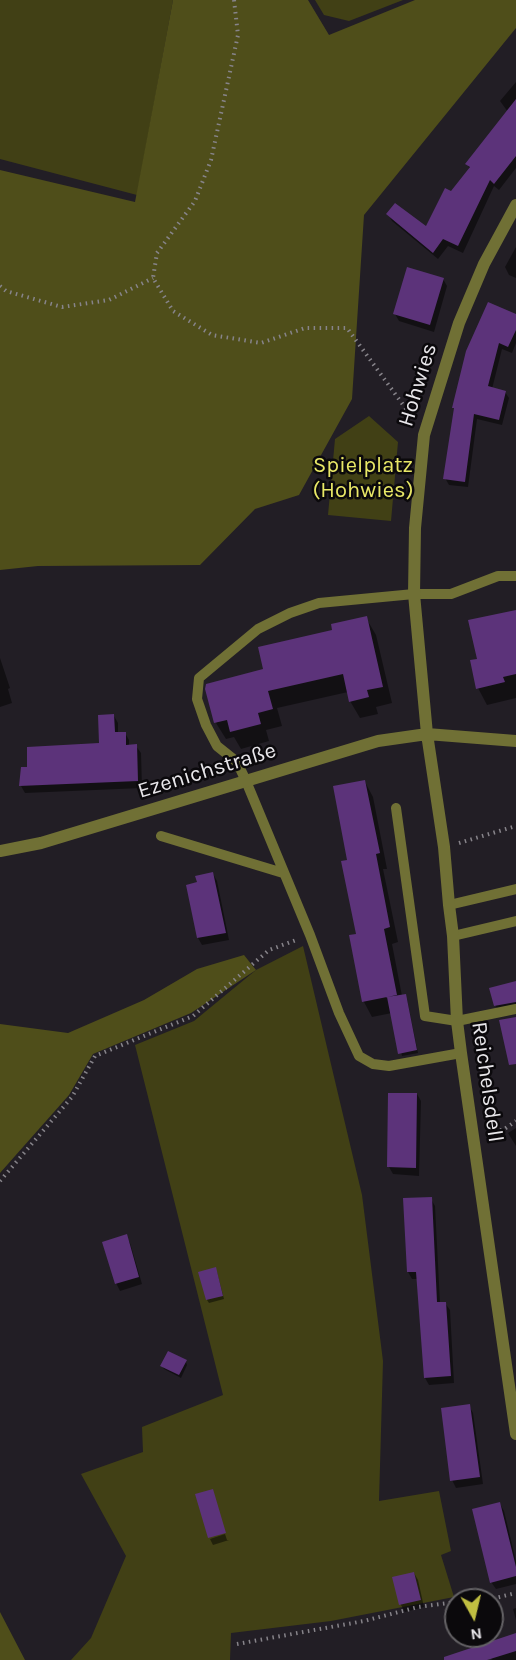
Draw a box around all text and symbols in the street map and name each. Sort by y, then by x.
street label: Hohwies [393,340,443,430]
park label: Spielplatz (Hohwies) [312,453,414,505]
street label: Ezenichstraße [135,737,279,805]
street label: Reichelsdell [465,1020,509,1144]
north arrow [444,1588,504,1648]
text: N [469,1624,483,1645]

